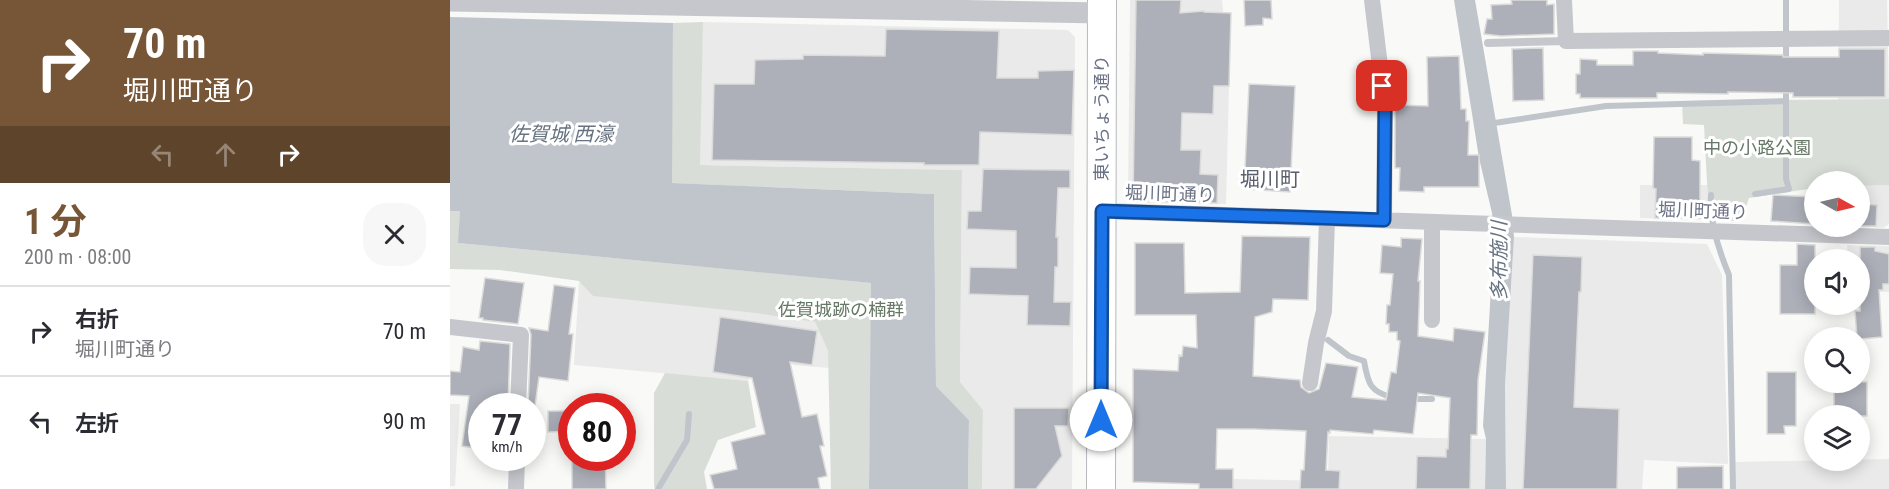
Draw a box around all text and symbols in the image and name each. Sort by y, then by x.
text: 70 m [123,19,206,68]
icon: right [24,24,102,102]
street label: 東いちょう通り [1091,55,1112,181]
pin [1356,60,1407,111]
icon: arrive [1365,69,1398,102]
text: 堀川町通り [123,75,258,107]
water label: 佐賀城 西濠 [509,122,616,146]
park label: 中の小路公園 [1703,137,1811,158]
icon: left [146,138,179,171]
icon: ahead [209,138,242,171]
icon: right [272,138,305,171]
district label: 堀川町 [1240,167,1300,191]
north arrow [1804,171,1870,237]
map controls [1804,171,1870,471]
street label: 堀川町通り [1125,181,1215,206]
street label: 堀川町通り [1658,198,1748,223]
text: 1 分 [24,201,87,243]
button: close [363,203,426,266]
water label: 多布施川 [1487,219,1511,301]
text: 200 m · 08:00 [24,245,131,269]
button: sound [1804,249,1870,315]
park label: 佐賀城跡の楠群 [778,299,904,320]
text: 右折 [75,307,119,332]
icon: right [24,315,57,348]
text: 70 m [383,319,426,344]
button: search [1804,327,1870,393]
text: 堀川町通り [75,337,175,361]
position arrow [1069,388,1133,452]
speed limit sign: 80 [558,393,636,471]
icon: left [24,405,57,438]
button: layers [1804,405,1870,471]
text: 77 [492,407,522,442]
text: 90 m [383,409,426,434]
text: 左折 [75,411,119,436]
text: km/h [492,438,522,456]

